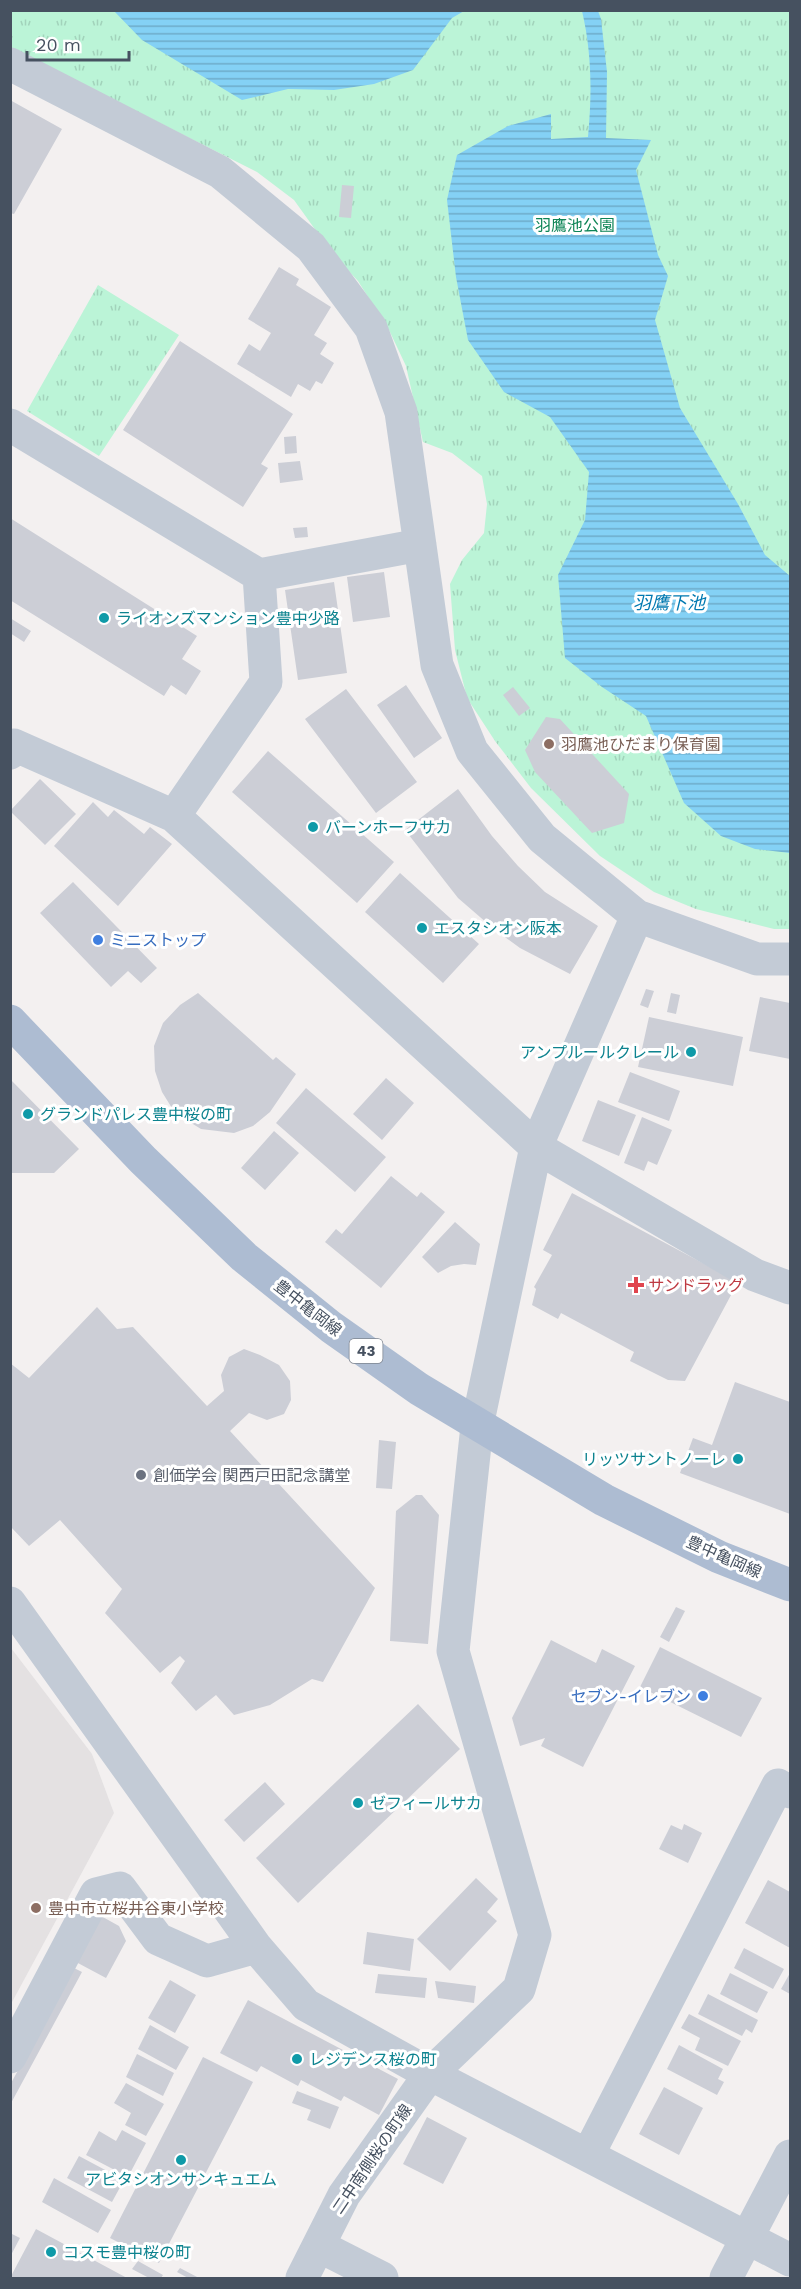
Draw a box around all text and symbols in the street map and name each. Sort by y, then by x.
scale bar [27,24,129,62]
text: 20 m [36,34,81,55]
park label: 羽鷹池公園 [535,216,615,235]
water label: 羽鷹下池 [633,592,707,613]
place label: ライオンズマンション豊中少路 [116,609,340,628]
marker: ライオンズマンション豊中少路 [97,611,111,625]
place label: 羽鷹池ひだまり保育園 [561,735,721,754]
marker: 羽鷹池ひだまり保育園 [542,737,556,751]
place label: バーンホーフサカ [325,818,451,837]
marker: バーンホーフサカ [306,820,320,834]
place label: エスタシオン阪本 [434,919,562,938]
marker: エスタシオン阪本 [415,921,429,935]
place label: ミニストップ [110,931,206,950]
marker: ミニストップ [91,933,105,947]
place label: アンプルールクレール [520,1043,679,1062]
marker: アンプルールクレール [684,1045,698,1059]
place label: グランドパレス豊中桜の町 [40,1105,232,1124]
marker: グランドパレス豊中桜の町 [21,1107,35,1121]
street label: 豊中亀岡線 [271,1276,345,1340]
place label: サンドラッグ [648,1276,744,1295]
marker: サンドラッグ [629,1278,643,1292]
road number: 43 [350,1339,382,1363]
place label: リッツサントノーレ [582,1450,726,1469]
marker: リッツサントノーレ [731,1452,745,1466]
place label: 創価学会 関西戸田記念講堂 [153,1466,350,1485]
marker: 創価学会 関西戸田記念講堂 [134,1468,148,1482]
street label: 豊中亀岡線 [684,1532,764,1582]
place label: セブン-イレブン [571,1687,691,1706]
marker: セブン-イレブン [696,1689,710,1703]
place label: ゼフィールサカ [370,1794,482,1813]
marker: ゼフィールサカ [351,1796,365,1810]
place label: 豊中市立桜井谷東小学校 [48,1899,224,1918]
marker: 豊中市立桜井谷東小学校 [29,1901,43,1915]
place label: レジデンス桜の町 [309,2050,437,2069]
marker: レジデンス桜の町 [290,2052,304,2066]
street label: 二中南側桜の町線 [328,2101,416,2217]
marker: アビタシオンサンキュエム [174,2153,188,2167]
place label: アビタシオンサンキュエム [85,2170,277,2189]
place label: コスモ豊中桜の町 [63,2243,191,2262]
marker: コスモ豊中桜の町 [44,2245,58,2259]

